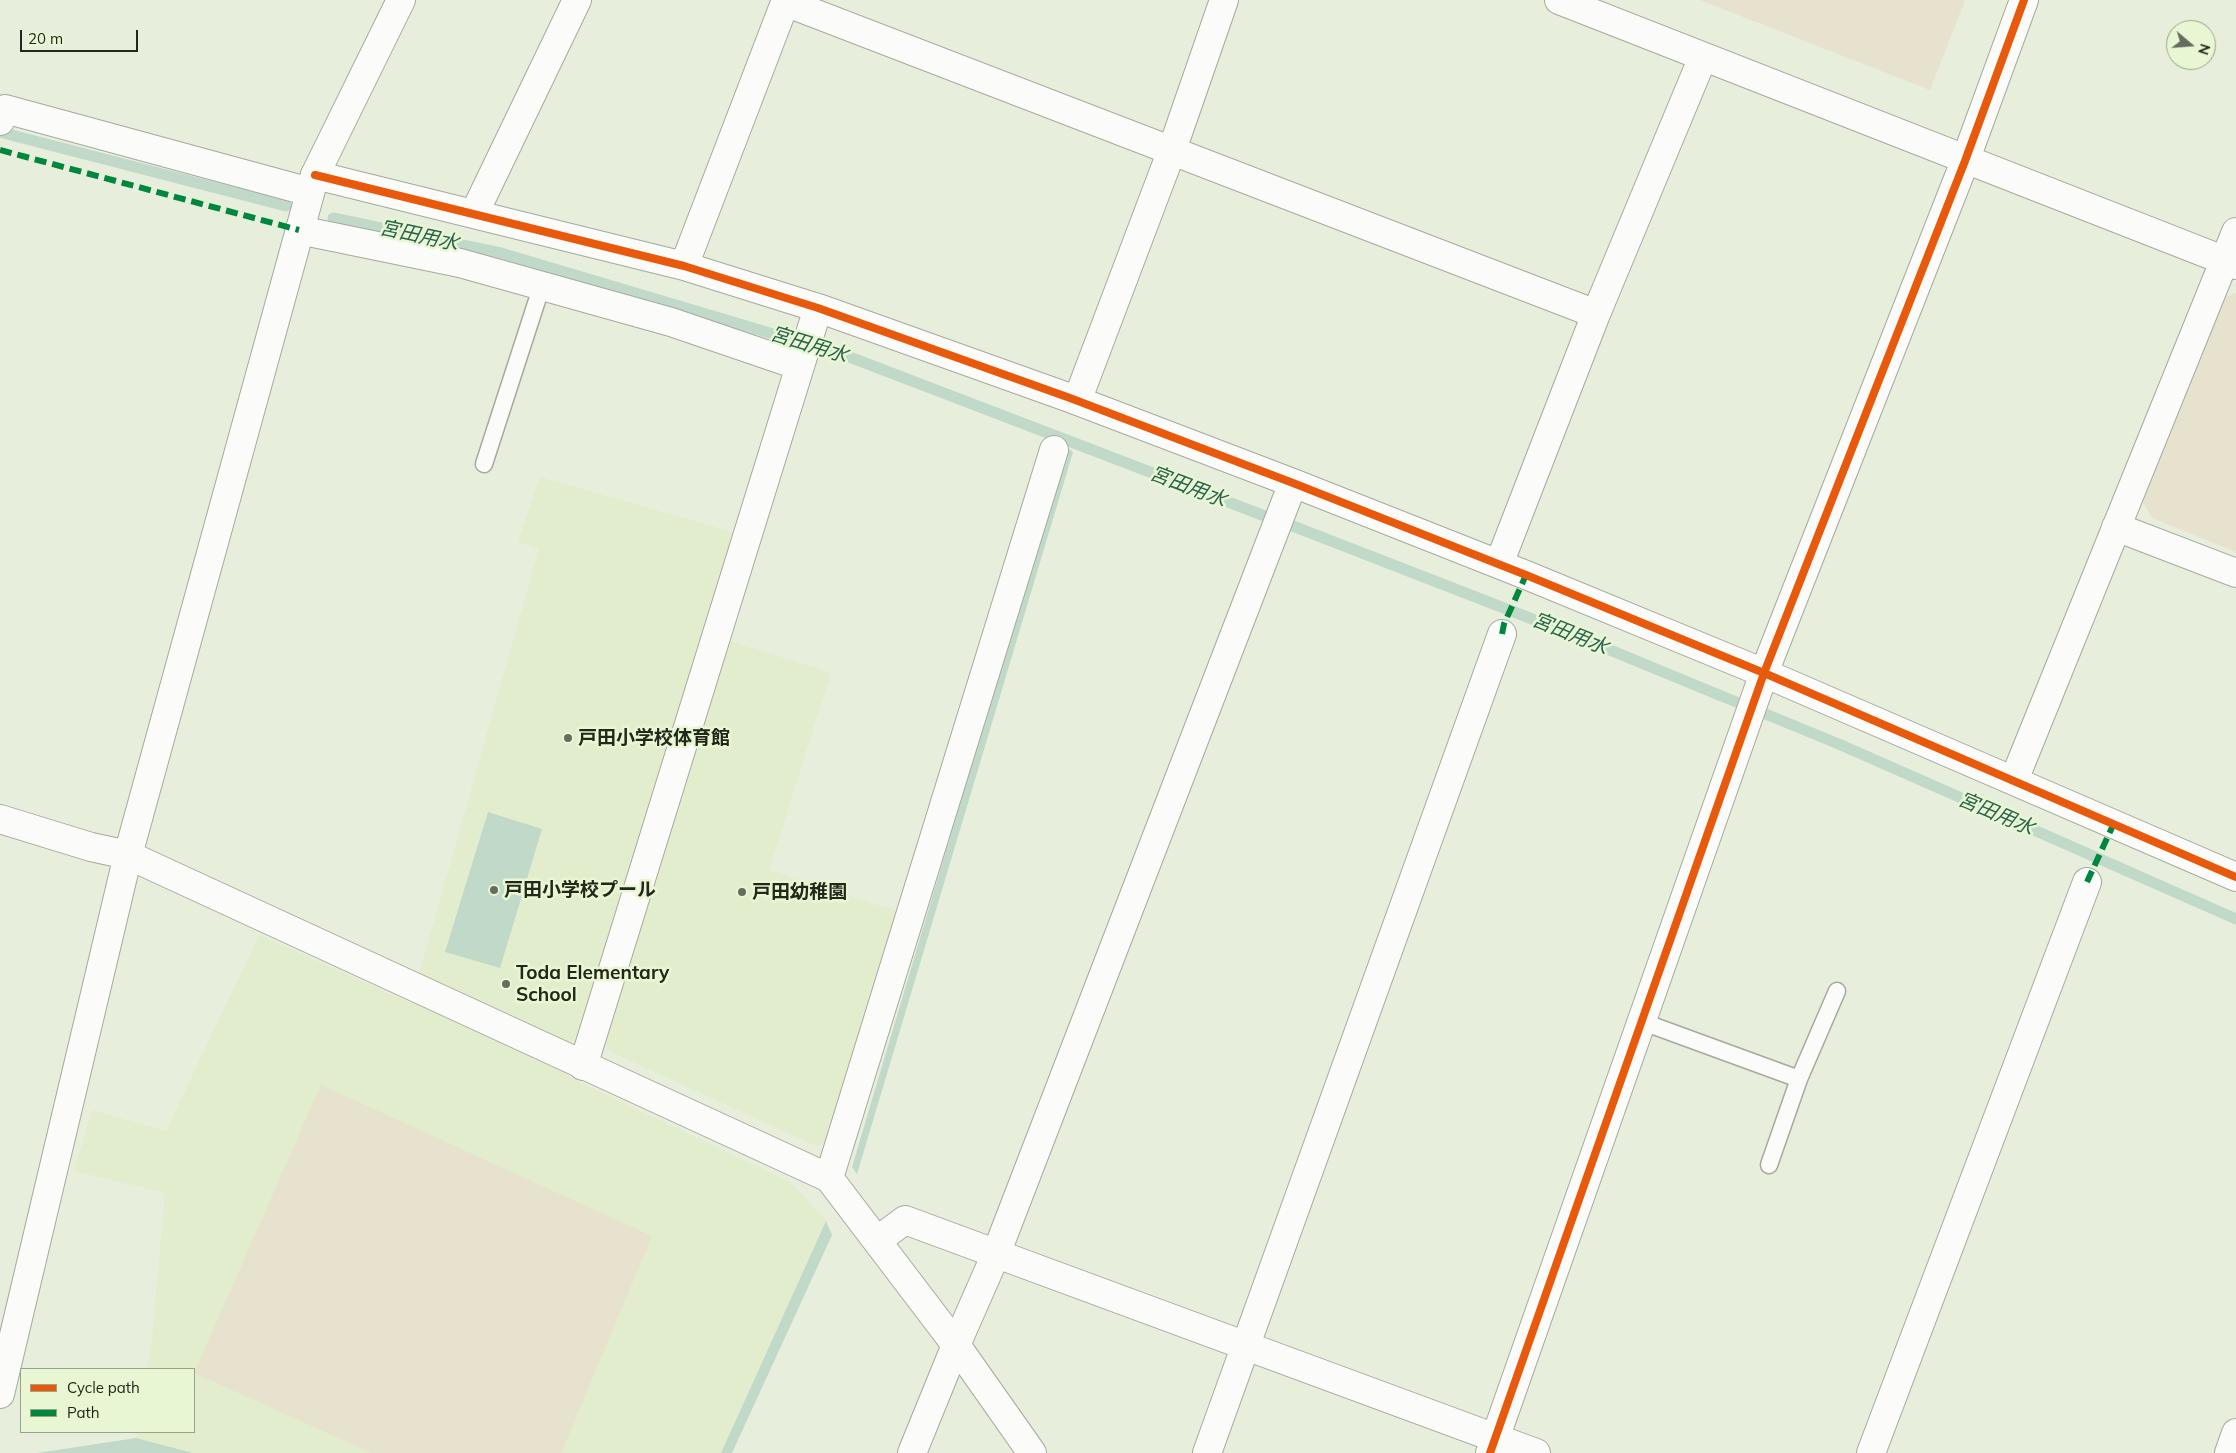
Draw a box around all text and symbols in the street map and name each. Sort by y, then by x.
scale bar [22,20,140,52]
north arrow [2166,20,2216,70]
text: 20 m [28,29,63,48]
text: N [2194,42,2215,57]
water label: 宮田用水 [377,216,461,256]
water label: 宮田用水 [767,322,851,368]
water label: 宮田用水 [1146,461,1230,513]
water label: 宮田用水 [1528,608,1612,660]
place label: 戸田小学校体育館 [578,727,730,749]
marker: 戸田小学校体育館 [562,732,574,744]
water label: 宮田用水 [1954,787,2038,841]
place label: 戸田小学校プール [504,879,656,901]
place label: 戸田幼稚園 [752,881,847,903]
marker: 戸田小学校プール [488,884,500,896]
marker: 戸田幼稚園 [736,886,748,898]
place label: Toda Elementary School [516,962,669,1006]
marker: Toda Elementary School [500,978,512,990]
legend [20,1368,195,1433]
text: Cycle path [67,1378,140,1397]
text: Path [67,1403,99,1422]

